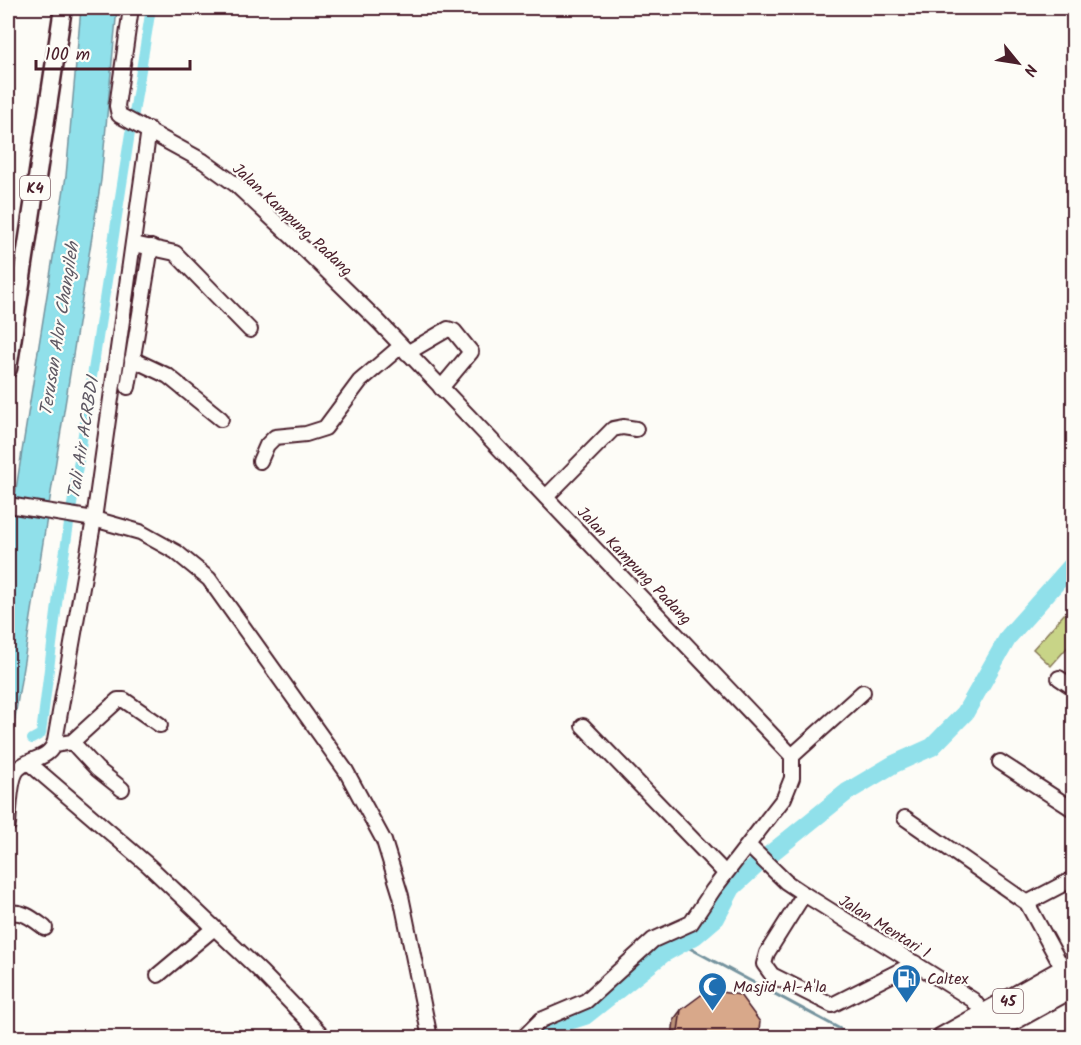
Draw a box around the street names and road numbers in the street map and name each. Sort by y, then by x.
street label: Jalan Kampung Padang [226,157,358,283]
road number: K4 [20,176,50,200]
street label: Jalan Kampung Padang [570,501,697,631]
street label: Jalan Mentari 1 [834,889,935,965]
road number: 45 [993,989,1023,1013]

